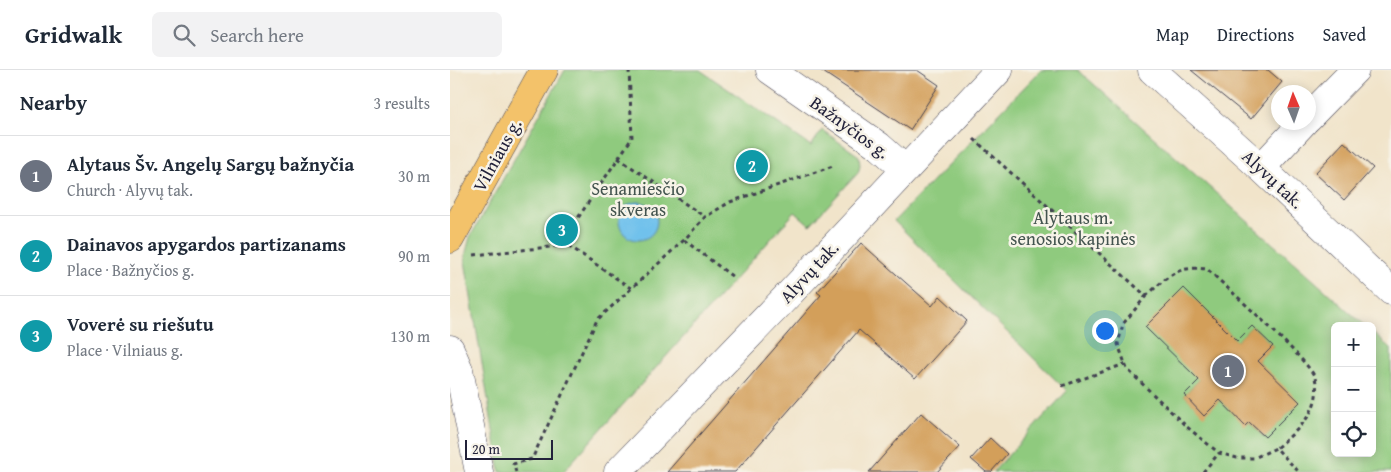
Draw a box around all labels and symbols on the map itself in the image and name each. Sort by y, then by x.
north arrow [1271,85,1316,130]
street label: Bažnyčios g. [805,89,895,165]
street label: Vilniaus g. [466,114,528,196]
street label: Alyvų tak. [1236,143,1310,215]
pin: 2 [736,147,768,185]
park label: Senamiesčio skveras [591,175,685,223]
park label: Alytaus m. senosios kapinės [1010,204,1136,252]
pin: 3 [546,211,578,249]
street label: Alyvų tak. [773,235,845,309]
your location [1092,318,1118,344]
pin: 1 [1212,352,1244,390]
scale bar [465,437,552,460]

